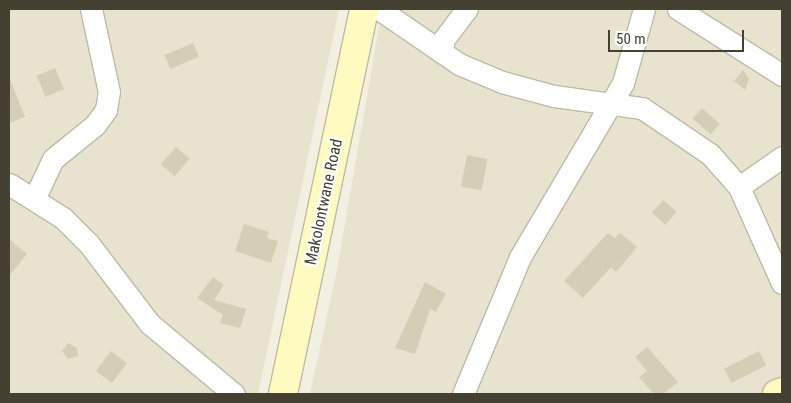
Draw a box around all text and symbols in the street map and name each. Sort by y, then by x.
scale bar [611,20,747,52]
text: 50 m [616,30,646,48]
street label: Makolontwane Road [301,137,347,267]

